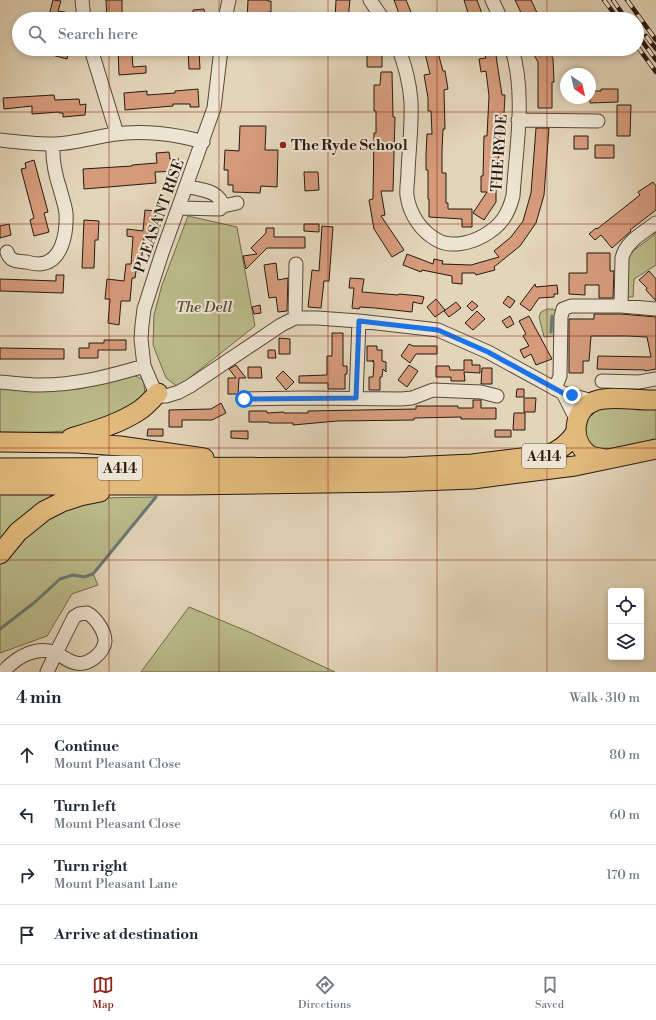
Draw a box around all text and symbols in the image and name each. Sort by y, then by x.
search box [12,12,644,56]
icon: search [26,23,48,45]
text: Search here [58,25,138,44]
north arrow [560,68,596,104]
street label: THE RYDE [487,113,512,193]
place label: The Ryde School [291,136,408,155]
marker: The Ryde School [278,140,288,150]
street label: PLEASANT RISE [130,157,189,276]
park label: The Dell [176,298,232,317]
route end [563,386,581,404]
route start [235,390,253,408]
road number: A414 [522,444,566,468]
road number: A414 [98,456,142,480]
map controls [608,588,644,660]
button: locate [608,588,644,624]
button: layers [608,624,644,660]
text: 4 min [16,687,61,709]
text: Walk · 310 m [570,690,640,706]
text: Continue [54,737,119,756]
icon: ahead [16,744,38,766]
text: 80 m [609,747,640,763]
text: Mount Pleasant Close [54,756,181,772]
text: Turn left [54,797,116,816]
icon: left [16,804,38,826]
text: 60 m [609,807,640,823]
text: Mount Pleasant Close [54,816,181,832]
text: Turn right [54,857,128,876]
icon: right [16,864,38,886]
text: 170 m [606,867,640,883]
text: Mount Pleasant Lane [54,876,178,892]
icon: arrive [16,924,38,946]
text: Arrive at destination [54,925,198,944]
tab: Map [92,974,114,1012]
tab: Directions [298,974,351,1012]
tab: Saved [535,974,564,1012]

